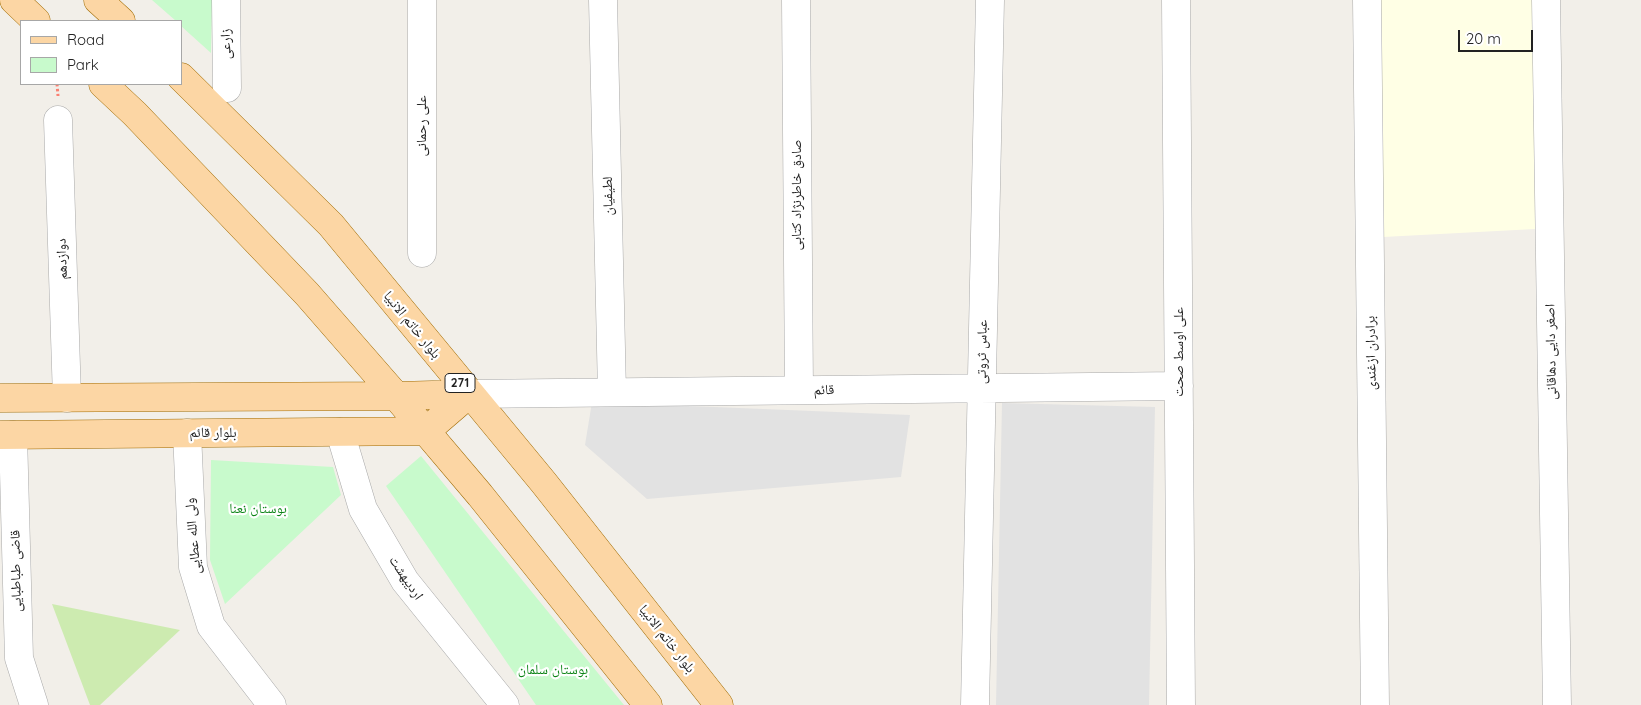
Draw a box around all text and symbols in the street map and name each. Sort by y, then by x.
legend [20,20,182,85]
scale bar [1461,20,1536,52]
street label: زارعی [217,28,235,60]
text: 20 m [1466,29,1501,48]
text: Road [67,30,104,49]
text: Park [67,55,99,74]
street label: علی رحمانی [414,95,430,157]
street label: صادق خاطرنژاد کتابی [789,140,805,250]
street label: لطیفیان [599,176,617,216]
street label: دوازدهم [53,238,71,280]
street label: بلوار خاتم الانبیا [380,288,444,362]
street label: اصغر دایی دهاقانی [1542,304,1560,400]
street label: علی اوسط صحت [1171,307,1187,397]
street label: برادران ازغندی [1362,316,1380,390]
street label: عباس ثروتی [973,320,991,384]
road number: 271 [445,373,475,392]
street label: قائم [814,381,834,399]
street label: بلوار قائم [189,425,237,441]
street label: ولی الله عطایی [181,497,205,575]
park label: بوستان نعنا [229,501,287,517]
street label: قاضی طباطبایی [7,530,25,612]
street label: اردیبهشت [385,553,427,603]
street label: بلوار خاتم الانبیا [635,602,699,676]
park label: بوستان سلمان [518,662,588,678]

